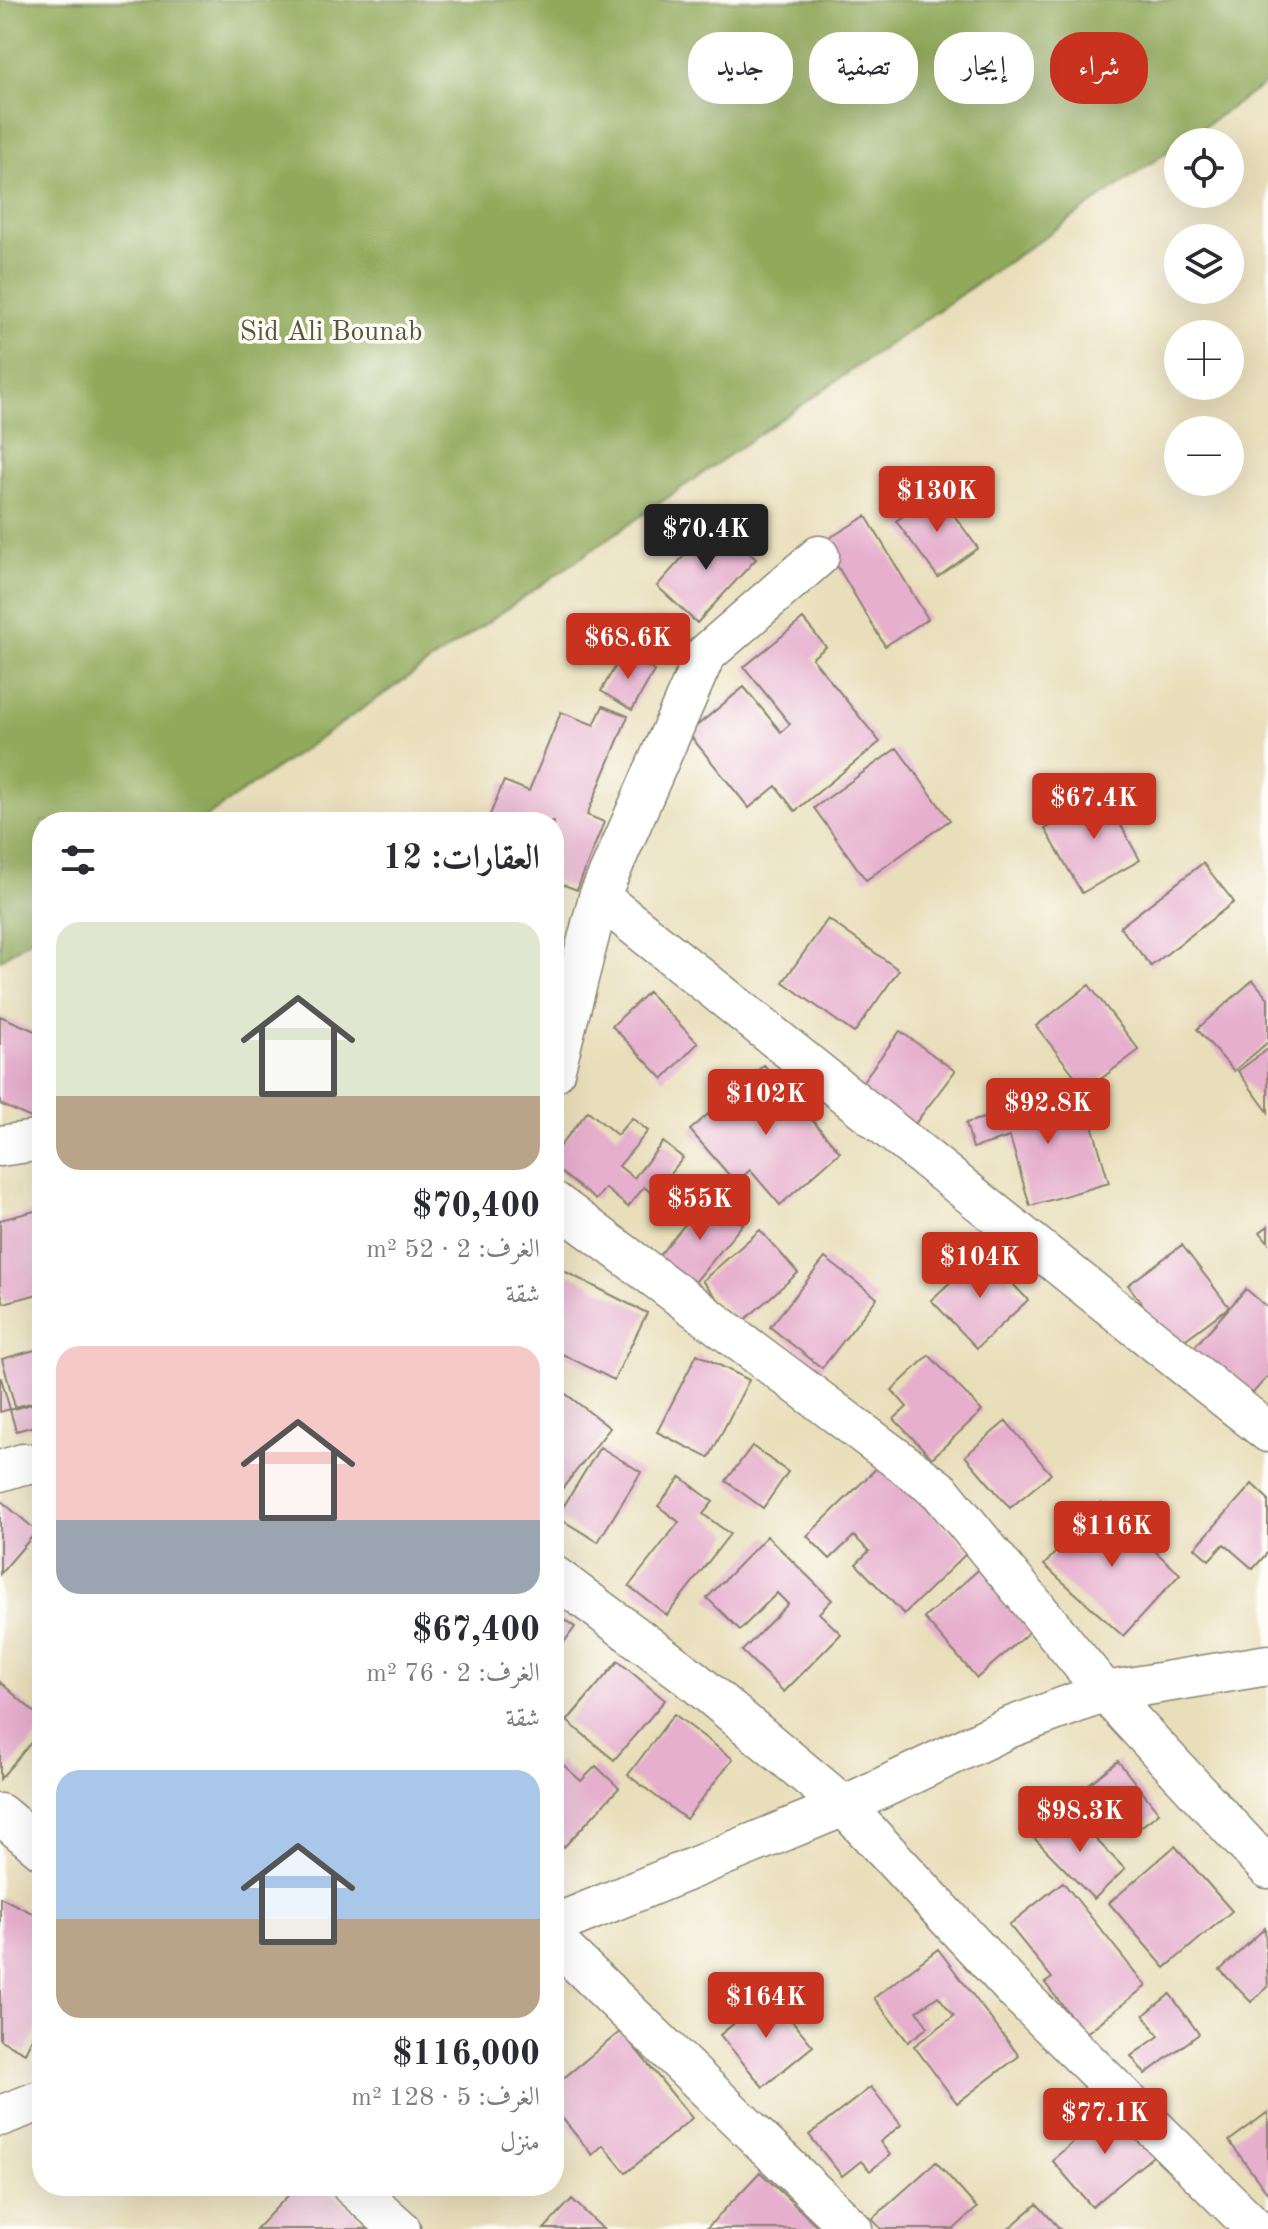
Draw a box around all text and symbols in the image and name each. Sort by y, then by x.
chip: جديد [688,32,793,104]
chip: تصفية [809,32,918,104]
chip: إيجار [934,32,1034,104]
chip: شراء [1050,32,1148,104]
map controls [1164,128,1244,496]
button: locate [1164,128,1244,208]
button: layers [1164,224,1244,304]
park label: Sid Ali Bounab [239,319,423,347]
button: + [1164,320,1244,400]
button: − [1164,416,1244,496]
pin: $130K [881,466,993,534]
text: $130K [897,479,977,505]
pin: $70.4K [641,504,771,572]
text: $70.4K [662,517,750,543]
pin: $68.6K [563,613,693,681]
text: $68.6K [584,626,672,652]
pin: $67.4K [1029,773,1159,841]
text: $67.4K [1050,786,1138,812]
icon: filters [56,838,100,882]
text: العقارات: 12 [383,842,540,876]
icon: home [226,974,370,1118]
pin: $102K [710,1069,822,1137]
pin: $92.8K [983,1078,1113,1146]
text: $102K [726,1082,806,1108]
text: $92.8K [1004,1091,1092,1117]
pin: $55K [653,1174,747,1242]
text: $55K [667,1187,733,1213]
text: $70,400 [412,1190,540,1224]
pin: $104K [924,1232,1036,1300]
text: الغرف: 2 · 52 m² [366,1237,540,1263]
text: $104K [940,1245,1020,1271]
text: شقة [506,1282,540,1308]
icon: home [226,1398,370,1542]
pin: $116K [1056,1501,1168,1569]
text: $116K [1072,1514,1152,1540]
text: $67,400 [412,1614,540,1648]
text: الغرف: 2 · 76 m² [366,1661,540,1687]
text: شقة [506,1706,540,1732]
pin: $98.3K [1015,1786,1145,1854]
text: $98.3K [1036,1799,1124,1825]
icon: home [226,1822,370,1966]
pin: $164K [710,1972,822,2040]
text: $164K [726,1985,806,2011]
text: $116,000 [392,2038,540,2072]
text: الغرف: 5 · 128 m² [351,2085,540,2111]
pin: $77.1K [1040,2088,1170,2156]
text: $77.1K [1061,2101,1149,2127]
text: منزل [500,2130,540,2156]

